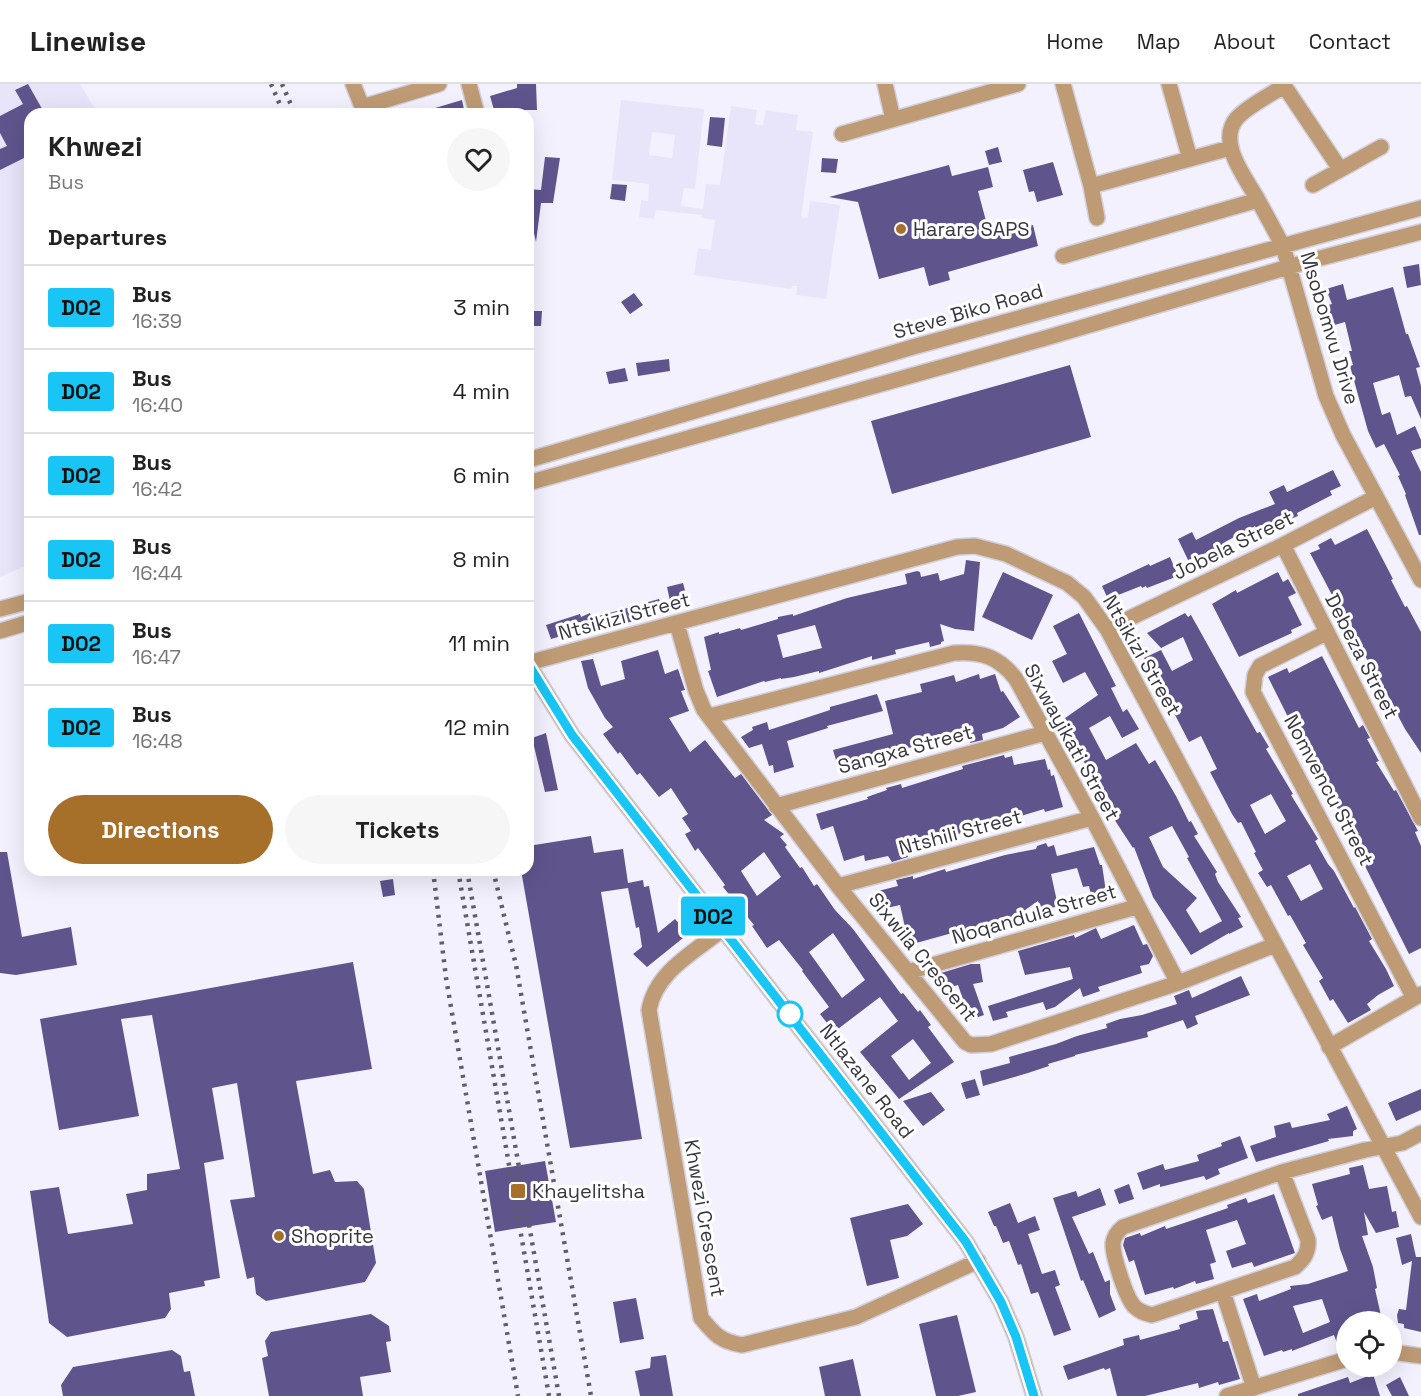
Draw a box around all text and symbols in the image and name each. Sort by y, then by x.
text: Linewise [30,23,146,59]
text: Home [1046,28,1104,55]
text: Map [1137,28,1181,55]
text: About [1214,28,1276,55]
text: Contact [1309,28,1391,55]
text: Khwezi [48,128,143,164]
button: heart [447,128,510,191]
text: Bus [48,169,84,195]
place label: Harare SAPS [913,216,1030,242]
marker: Harare SAPS [894,222,908,236]
text: Departures [48,223,167,251]
street label: Msobomvu Drive [1294,248,1366,408]
street label: Steve Biko Road [890,277,1046,345]
text: Bus [132,280,172,308]
text: 3 min [453,293,510,321]
text: D02 [61,294,101,321]
text: 16:39 [132,308,182,334]
text: Bus [132,364,172,392]
text: 4 min [453,377,510,405]
text: D02 [61,378,101,405]
text: 16:40 [132,392,183,418]
text: Bus [132,448,172,476]
text: 6 min [453,461,510,489]
text: D02 [61,462,101,489]
text: 16:42 [132,476,182,502]
street label: Jobela Street [1168,505,1298,585]
text: Bus [132,532,172,560]
text: 8 min [453,545,510,573]
text: D02 [61,546,101,573]
text: 16:44 [132,560,183,586]
street label: Ntsikizi Street [555,586,693,646]
street label: Debeza Street [1319,589,1405,723]
street label: Ntsikizi Street [1097,590,1187,720]
text: Bus [132,616,172,644]
text: 11 min [448,629,510,657]
text: D02 [61,630,101,657]
text: 16:47 [132,644,181,670]
street label: Sixwayikati Street [1018,659,1126,825]
text: Bus [132,700,172,728]
street label: Nomvencu Street [1278,710,1380,870]
text: 12 min [444,713,510,741]
text: D02 [61,714,101,741]
street label: Sangxa Street [835,719,975,779]
text: 16:48 [132,728,183,754]
button: Directions [48,795,273,864]
button: Tickets [285,795,510,864]
street label: Ntshili Street [896,803,1024,861]
street label: Noqandula Street [949,878,1119,950]
street label: Sixwila Crescent [863,887,983,1027]
line badge: D02 [678,896,748,936]
text: D02 [693,903,733,930]
unlabelled marker [777,1001,803,1027]
street label: Ntlazane Road [814,1018,920,1144]
street label: Khwezi Crescent [678,1137,732,1299]
place label: Khayelitsha [532,1178,645,1204]
marker: Khayelitsha [509,1182,527,1200]
place label: Shoprite [291,1223,374,1249]
marker: Shoprite [272,1229,286,1243]
map controls [1336,1311,1402,1377]
button: locate [1336,1311,1402,1377]

